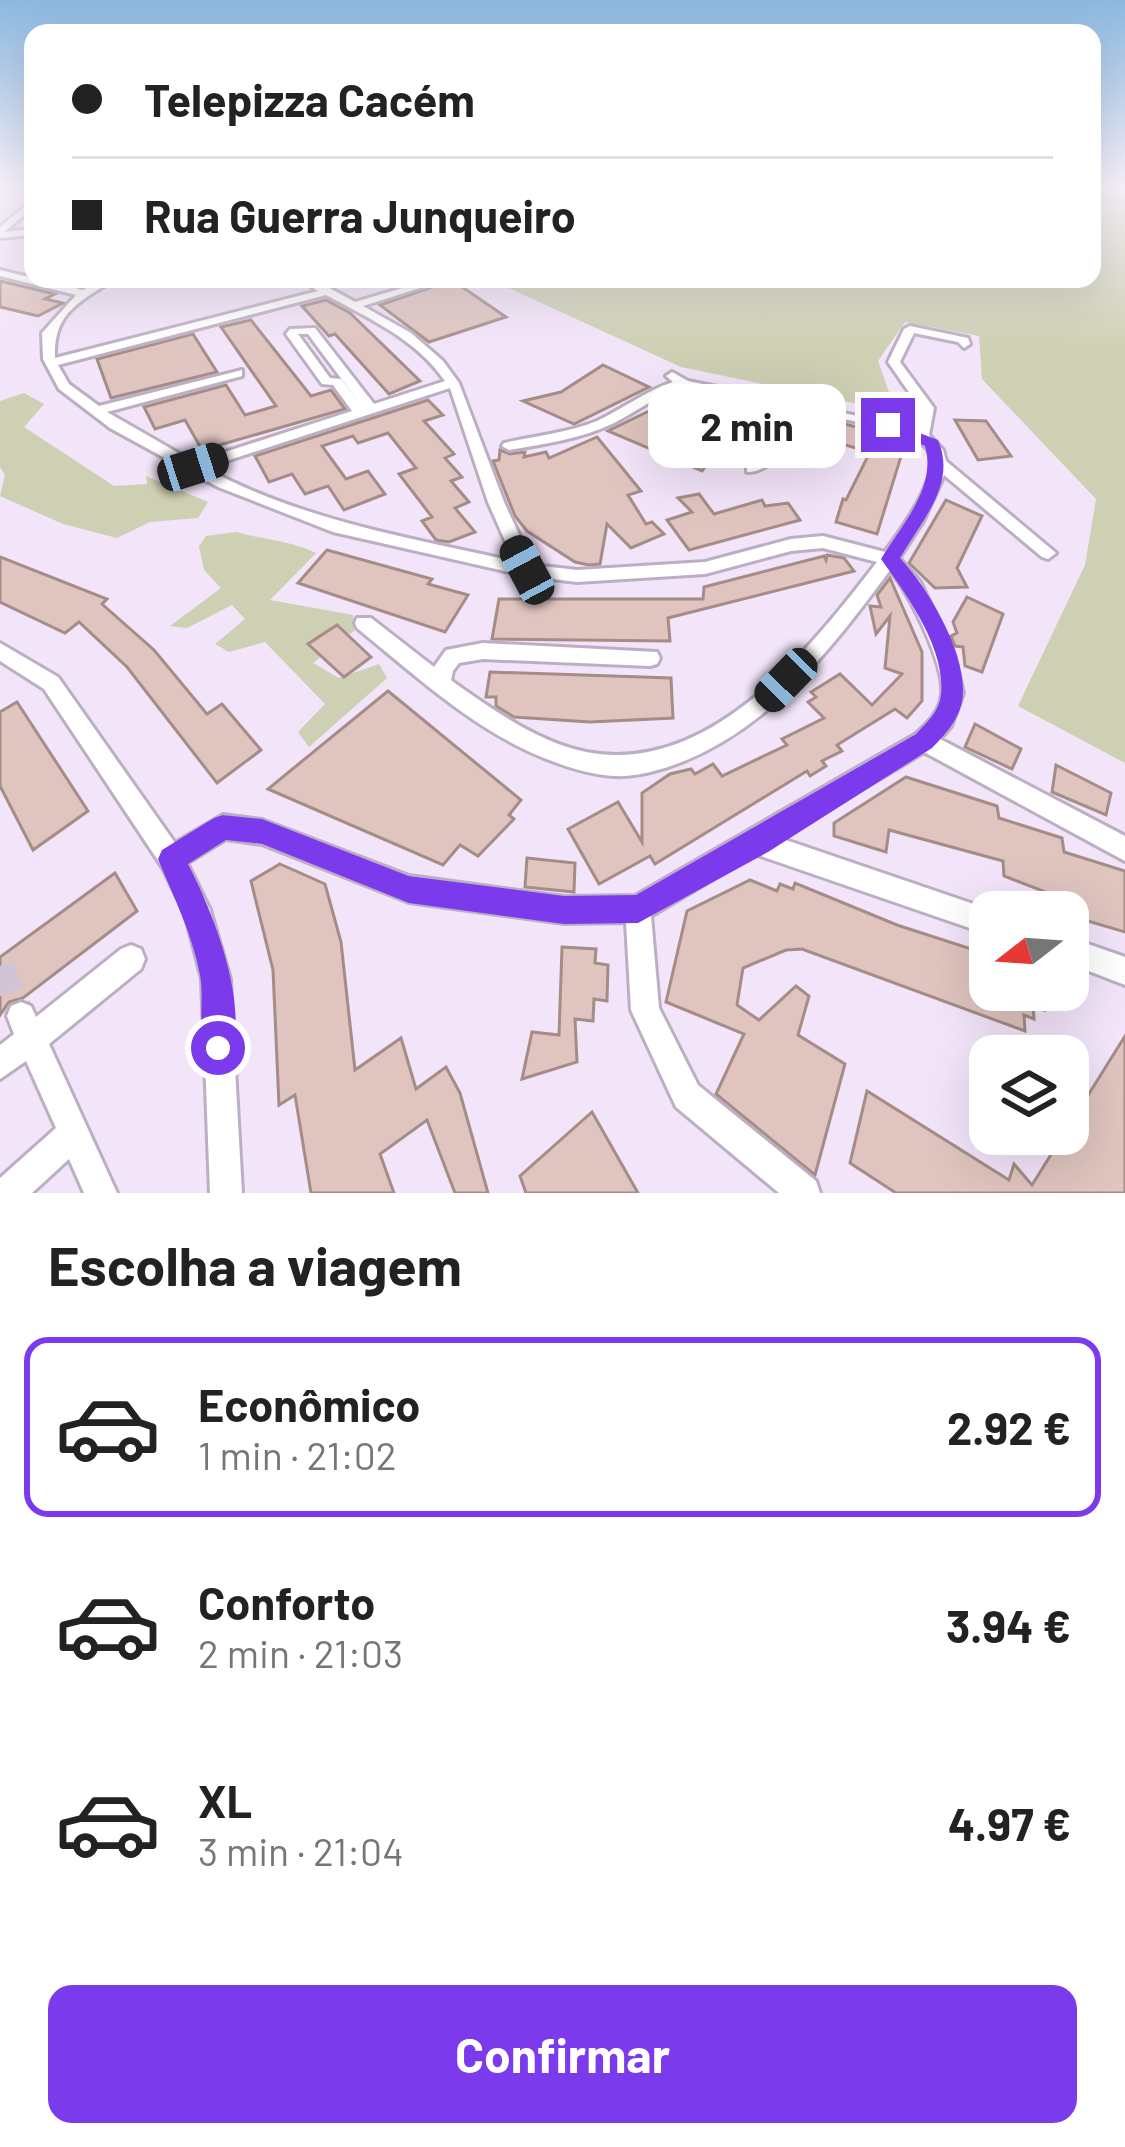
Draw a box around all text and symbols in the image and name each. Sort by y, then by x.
text: Telepizza Cacém [144,72,475,126]
text: Rua Guerra Junqueiro [144,188,576,242]
callout: 2 min [648,383,846,467]
route end [861,398,915,452]
text: 2 min [700,402,794,449]
car [153,439,233,495]
car [494,530,560,610]
car [748,642,824,718]
north arrow [969,891,1089,1011]
map controls [969,891,1089,1155]
route start [191,1021,245,1075]
button: layers [969,1035,1089,1155]
text: Escolha a viagem [48,1232,462,1297]
icon: car [54,1373,162,1481]
text: Econômico [198,1377,420,1431]
text: 2.92 € [947,1400,1071,1454]
text: 1 min · 21:02 [198,1431,397,1478]
icon: car [54,1571,162,1679]
text: Conforto [198,1575,375,1629]
text: 3.94 € [946,1598,1071,1652]
text: 2 min · 21:03 [198,1629,403,1676]
icon: car [54,1769,162,1877]
text: XL [198,1773,252,1827]
text: 4.97 € [948,1796,1071,1850]
text: 3 min · 21:04 [198,1827,404,1874]
button: Confirmar [48,1985,1077,2123]

